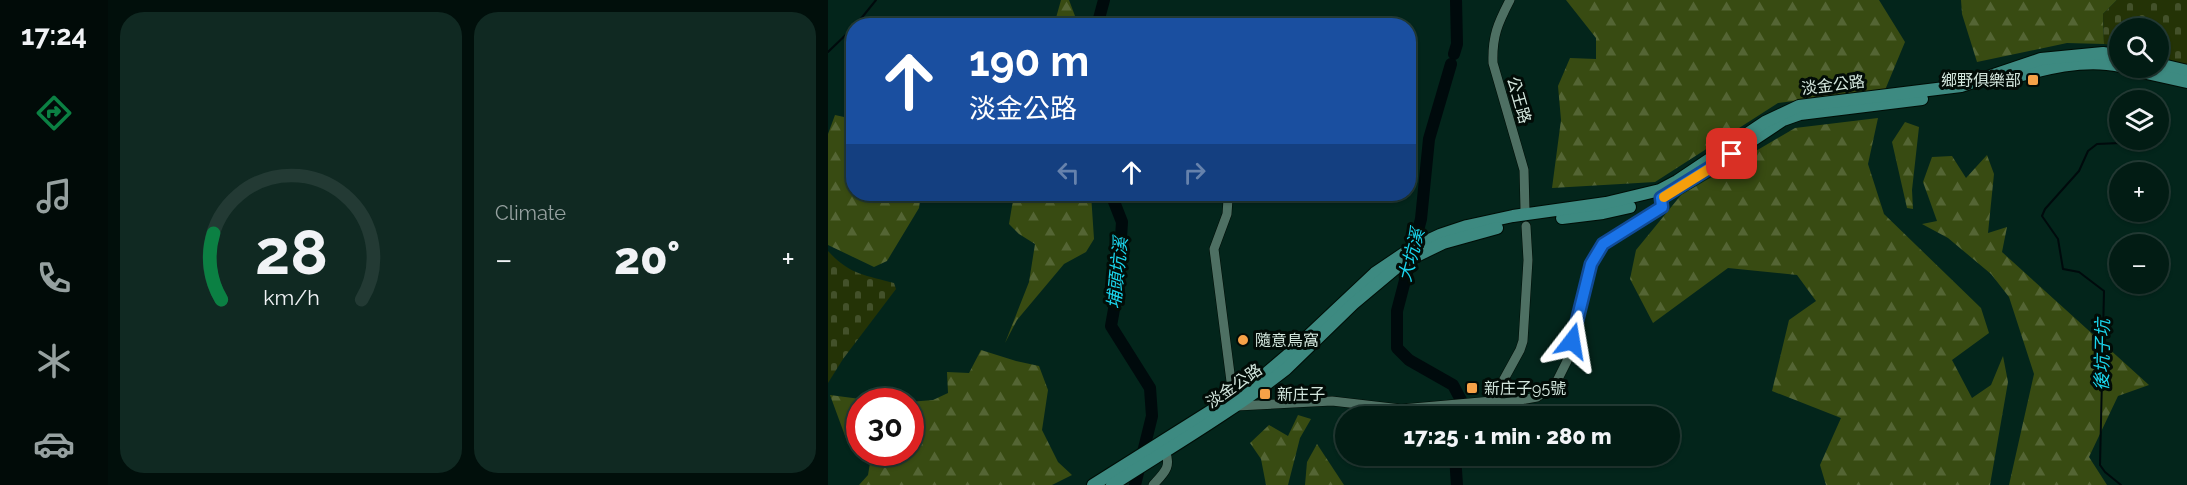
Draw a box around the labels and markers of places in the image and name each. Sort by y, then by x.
place label: 鄉野俱樂部 [1941,71,2021,90]
marker: 鄉野俱樂部 [2026,73,2040,87]
pin [1706,128,1757,179]
place label: 隨意鳥窩 [1255,331,1319,350]
marker: 隨意鳥窩 [1236,333,1250,347]
place label: 新庄子95號 [1484,379,1566,398]
marker: 新庄子95號 [1465,381,1479,395]
place label: 新庄子 [1277,385,1325,404]
marker: 新庄子 [1258,387,1272,401]

